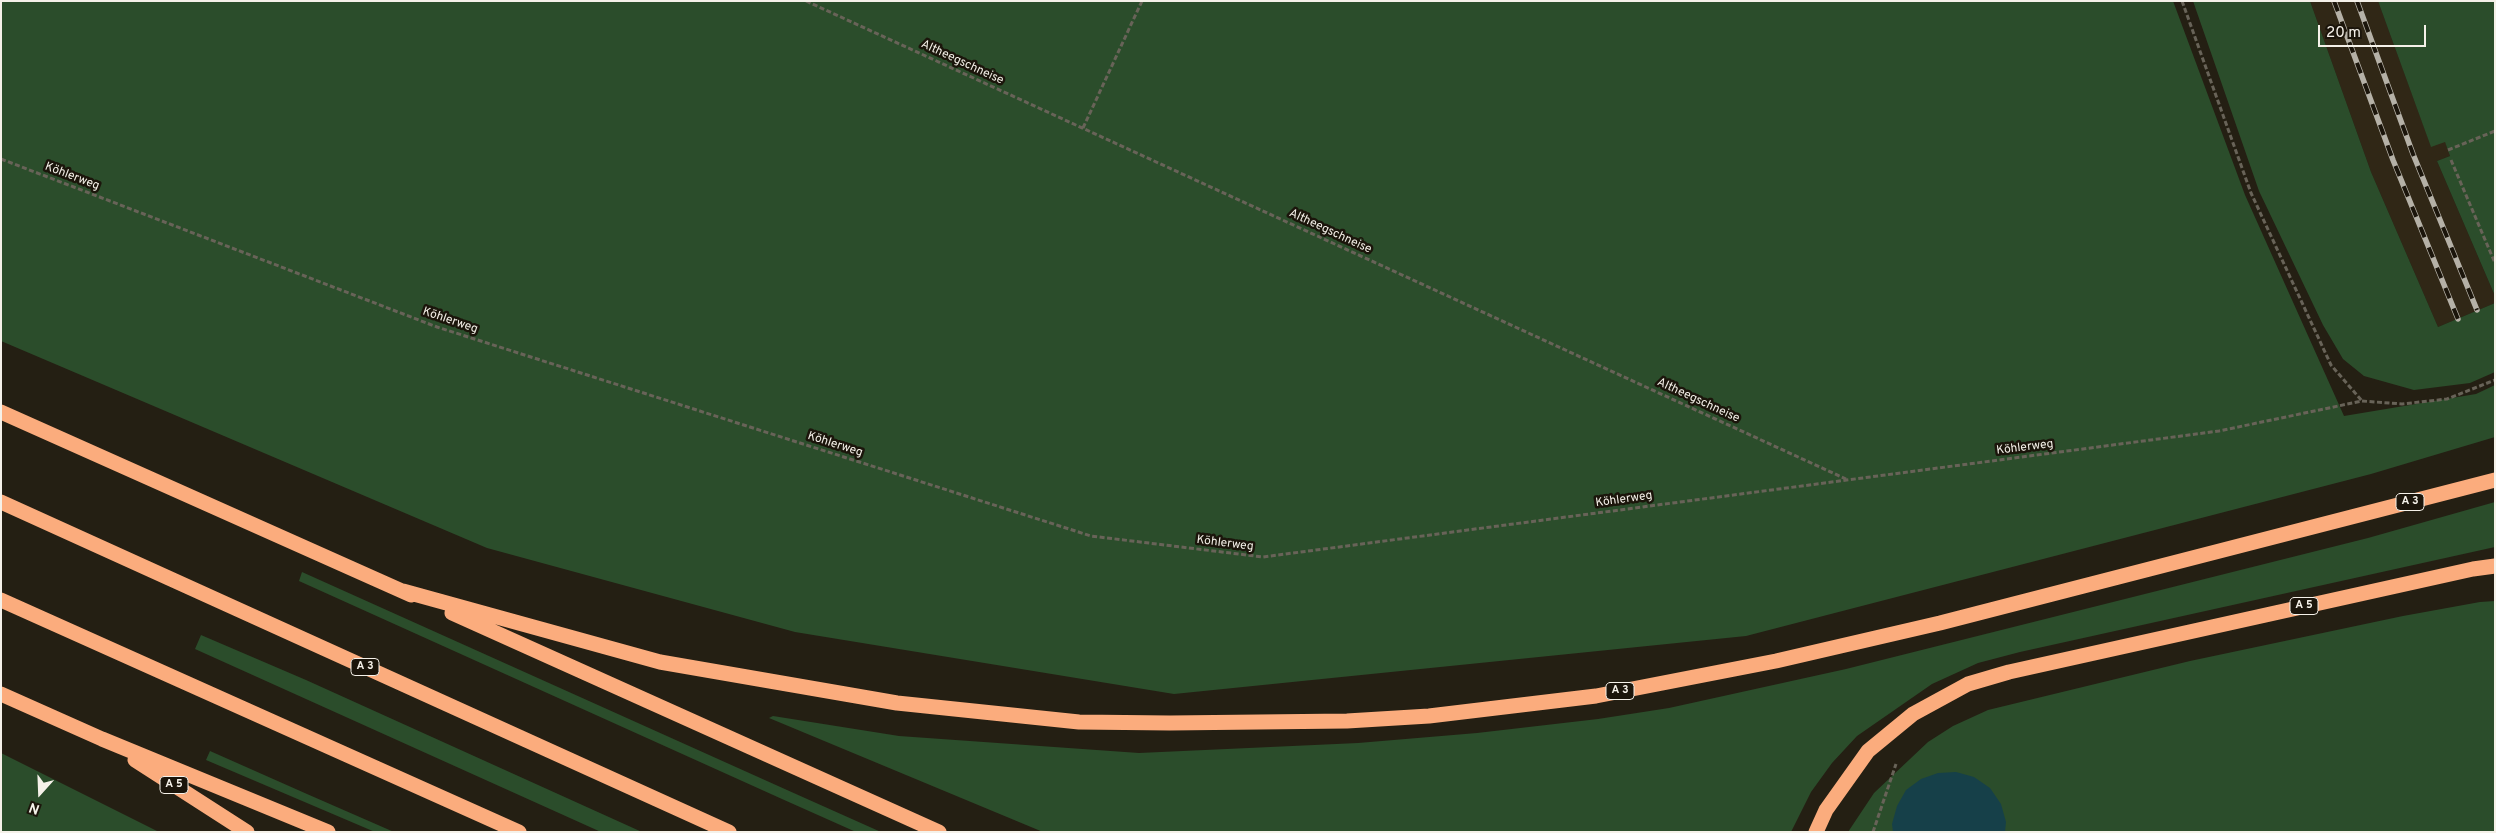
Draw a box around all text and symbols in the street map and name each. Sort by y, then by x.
scale bar [2321,15,2428,47]
text: 20 m [2326,24,2361,43]
street label: Altheegschneise [918,38,1006,88]
street label: Köhlerweg [43,160,101,194]
street label: Altheegschneise [1286,207,1374,257]
street label: Köhlerweg [421,305,479,337]
street label: Altheegschneise [1654,376,1742,426]
street label: Köhlerweg [805,429,865,461]
street label: Köhlerweg [1996,437,2054,459]
street label: Köhlerweg [1595,489,1653,511]
road number: A 3 [2396,494,2424,511]
street label: Köhlerweg [1196,533,1254,555]
road number: A 5 [2290,598,2318,614]
road number: A 3 [351,659,379,676]
road number: A 3 [1606,682,1634,699]
north arrow [15,768,65,818]
road number: A 5 [160,776,188,794]
text: N [27,798,42,817]

